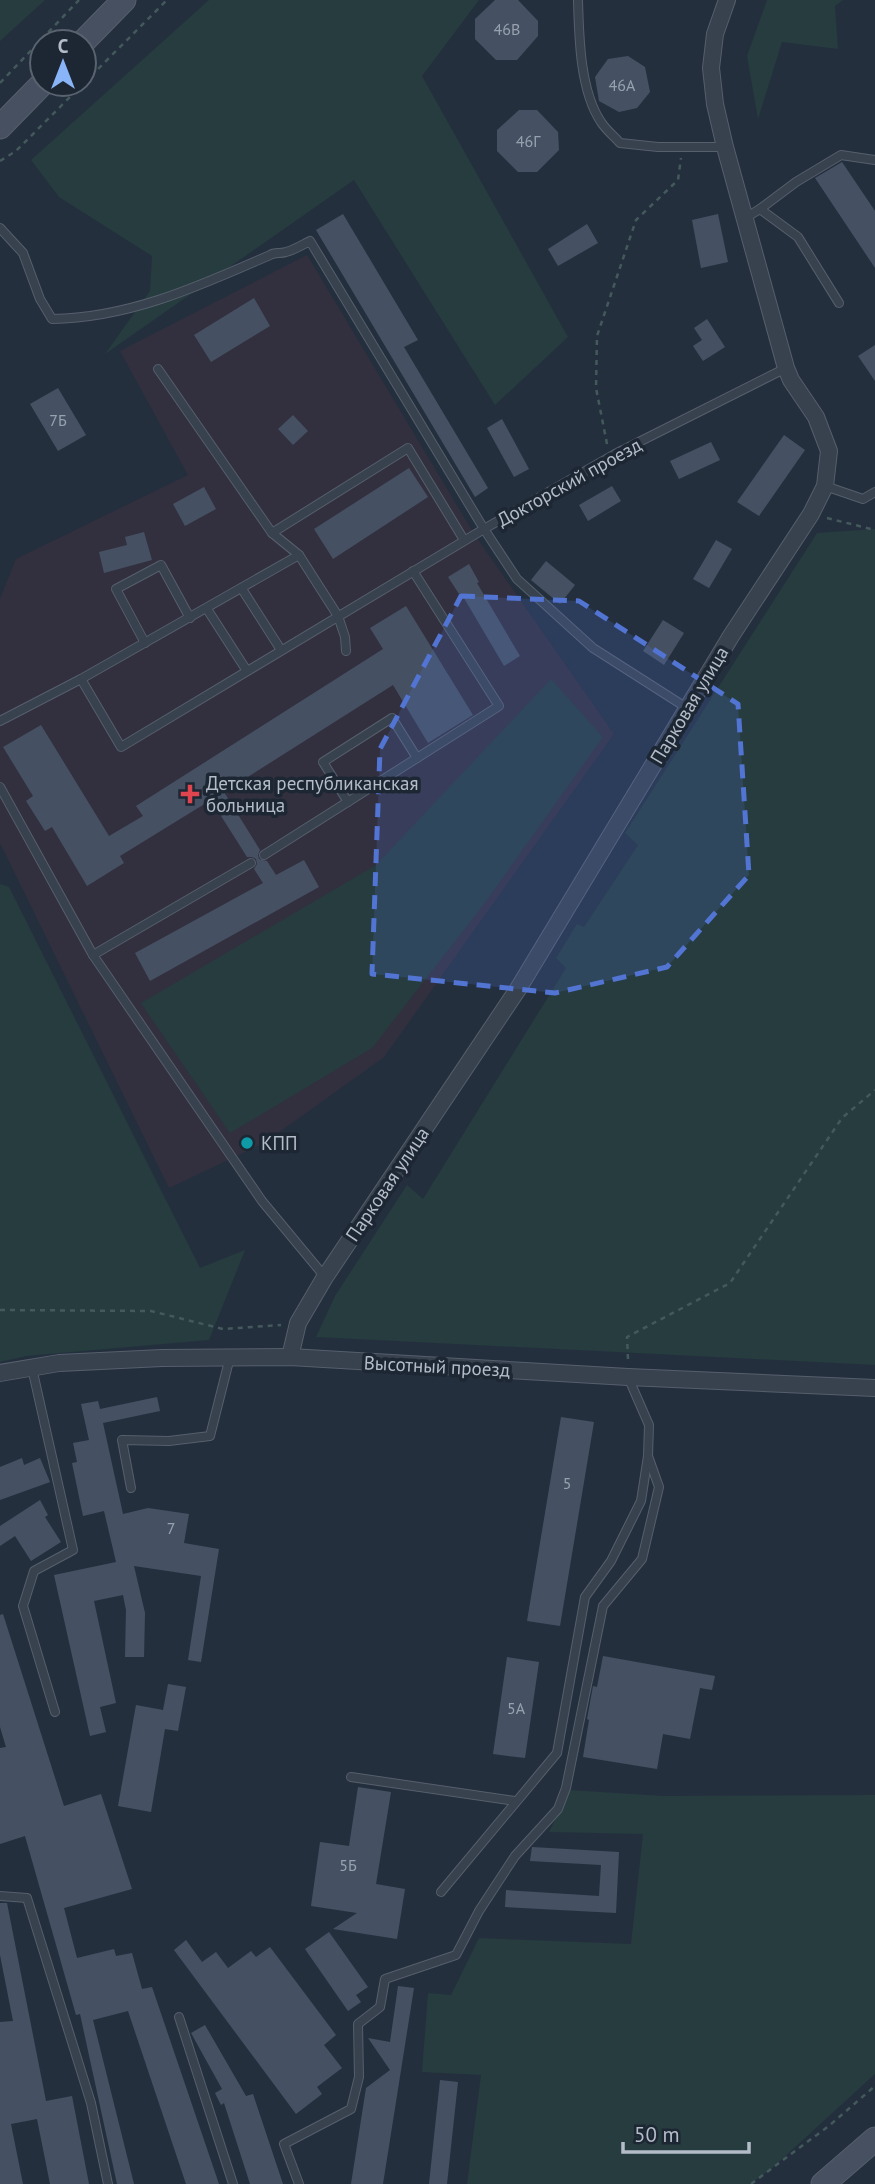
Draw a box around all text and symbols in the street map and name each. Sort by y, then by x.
house number: 46В [494,19,520,39]
north arrow [28,28,98,98]
text: С [58,34,69,58]
house number: 46А [609,75,636,95]
house number: 46Г [516,131,541,151]
house number: 7Б [49,410,67,430]
street label: Докторский проезд [492,432,646,532]
street label: Парковая улица [645,642,733,768]
place label: Детская республиканская больница [206,771,419,817]
marker: Детская республиканская больница [180,784,200,804]
street label: Парковая улица [340,1122,434,1246]
place label: КПП [261,1131,298,1155]
marker: КПП [239,1135,255,1151]
street label: Высотный проезд [363,1350,511,1382]
house number: 5 [563,1473,571,1493]
house number: 7 [167,1518,175,1538]
house number: 5А [507,1698,526,1718]
house number: 5Б [339,1855,357,1875]
scale bar [623,2110,749,2154]
text: 50 m [634,2121,680,2148]

